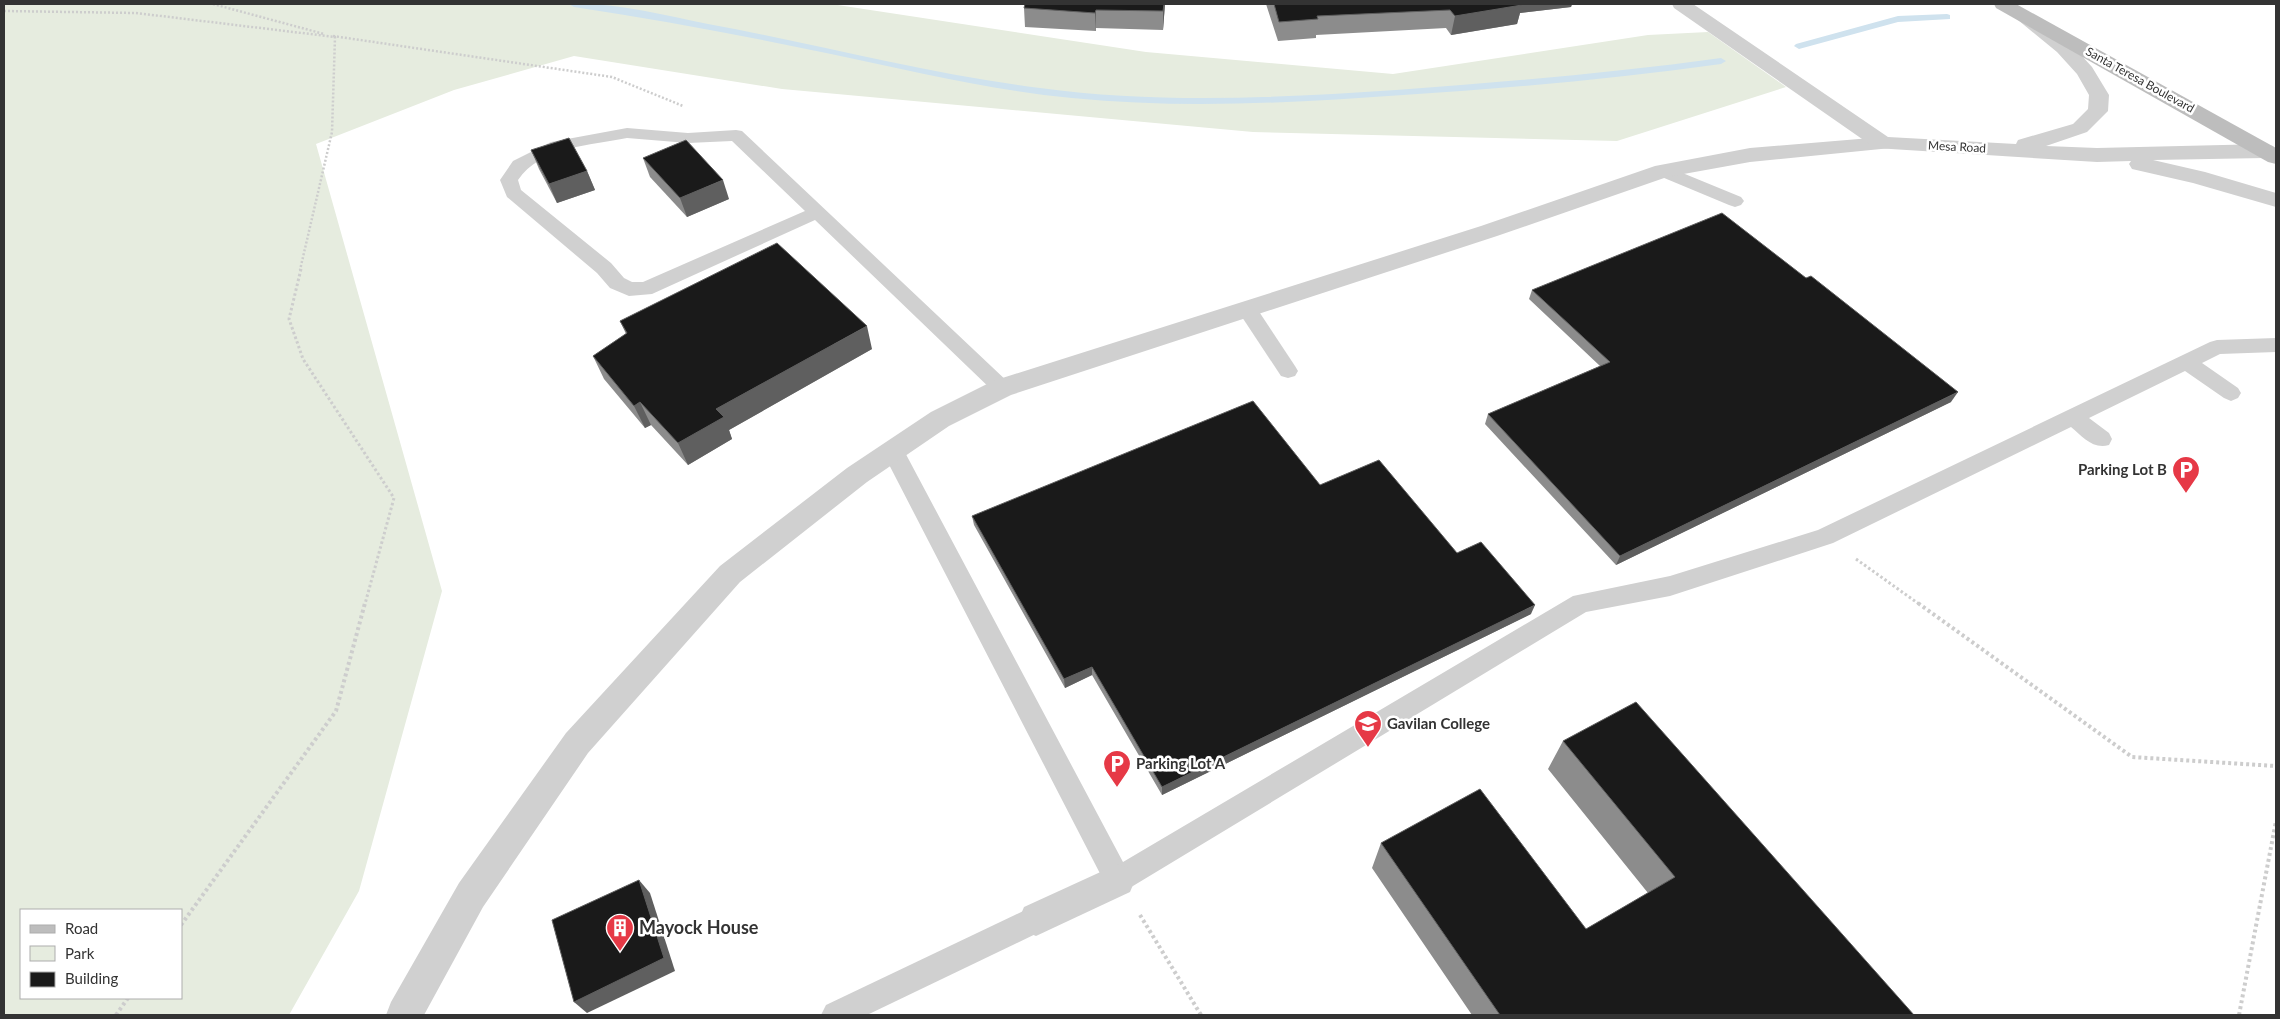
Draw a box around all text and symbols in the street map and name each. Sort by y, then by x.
street label: Santa Teresa Boulevard [2083,43,2197,116]
street label: Mesa Road [1928,137,1986,156]
parking icon: Parking Lot B [2171,455,2201,494]
place label: Parking Lot B [2078,460,2167,478]
school or university icon: Gavilan College [1353,709,1383,748]
place label: Gavilan College [1387,714,1490,732]
parking icon: Parking Lot A [1102,749,1132,788]
place label: Parking Lot A [1136,754,1226,772]
legend [20,909,182,999]
building icon: Mayock House [605,913,635,952]
place label: Mayock House [639,916,759,938]
text: Road [65,919,98,937]
text: Park [65,944,95,962]
text: Building [65,969,118,987]

